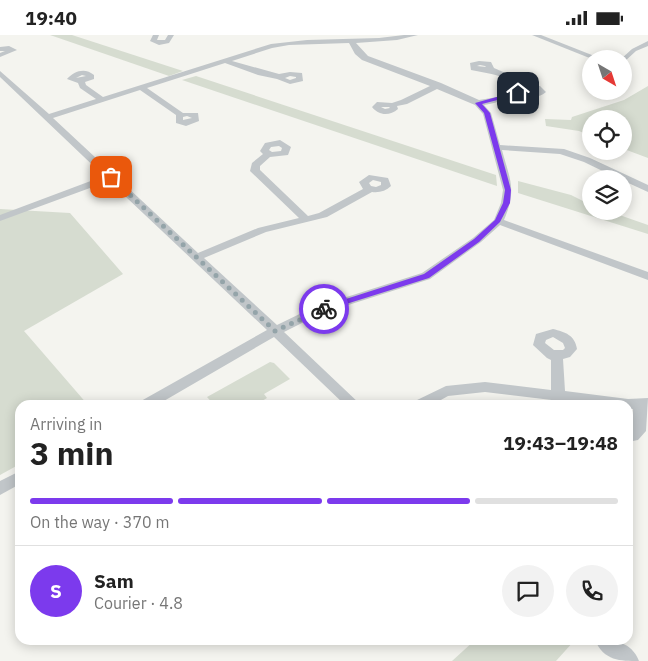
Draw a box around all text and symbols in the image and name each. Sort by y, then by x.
text: 19:40 [25,6,77,30]
north arrow [582,50,632,100]
map controls [582,50,632,220]
pin [497,72,539,114]
icon: home [504,79,532,107]
button: locate [582,110,632,160]
pin [90,156,132,198]
icon: bag [97,163,125,191]
button: layers [582,170,632,220]
courier [299,284,349,334]
icon: bike [310,295,338,323]
text: Arriving in [30,414,102,434]
text: 19:43–19:48 [503,431,618,455]
text: 3 min [30,432,114,474]
text: On the way · 370 m [30,512,169,532]
button: chat [502,565,554,617]
button: phone [566,565,618,617]
text: Sam [94,569,134,593]
text: S [50,579,62,603]
text: Courier · 4.8 [94,593,183,613]

